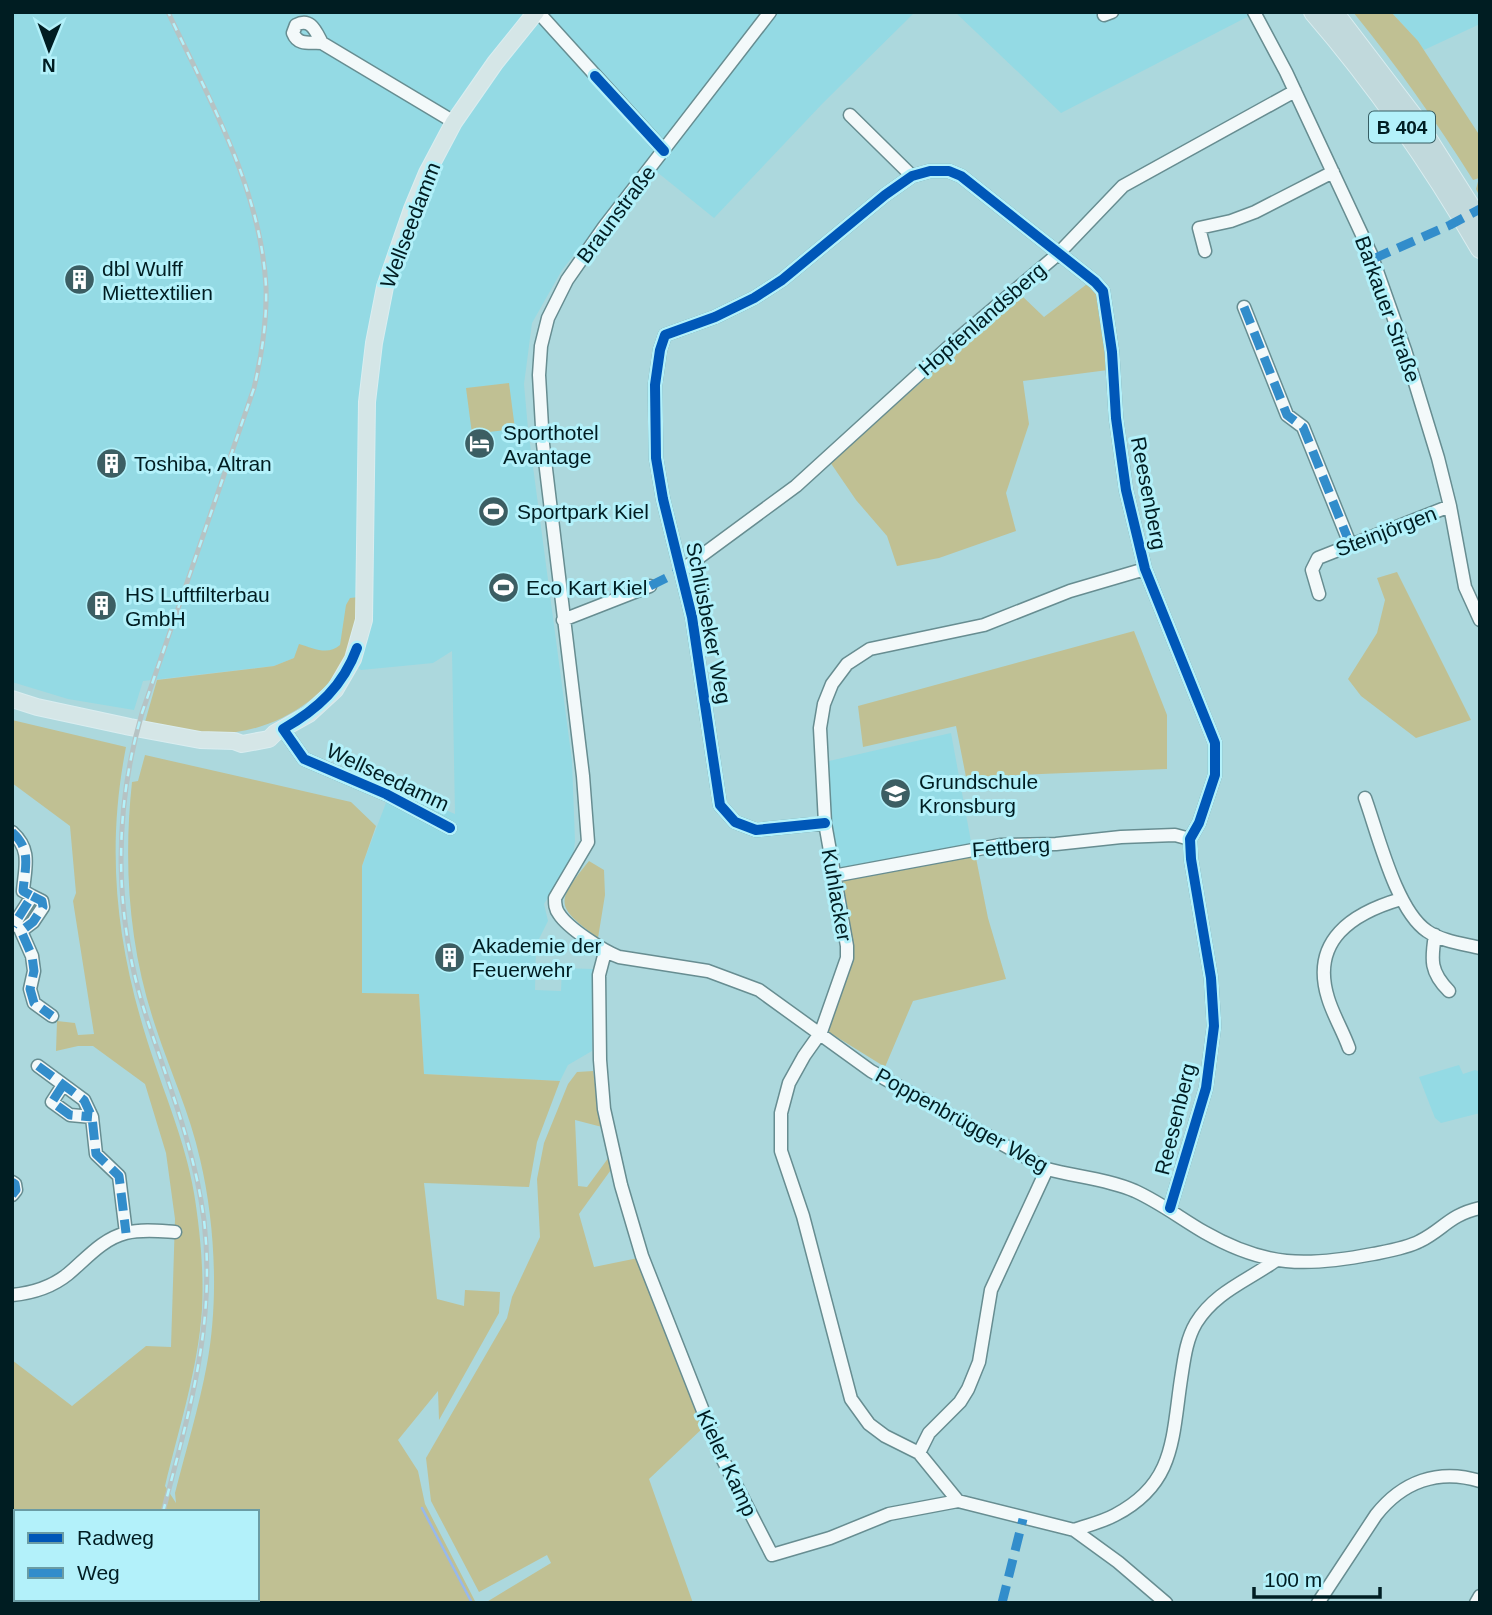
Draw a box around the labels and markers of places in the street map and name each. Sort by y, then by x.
place label: dbl Wulff Miettextilien [102,257,213,304]
building icon: dbl Wulff Miettextilien [62,263,96,297]
place label: Sporthotel Avantage [503,421,599,468]
hotel icon: Sporthotel Avantage [463,427,497,461]
building icon: Toshiba, Altran [94,446,128,480]
place label: Toshiba, Altran [134,452,272,475]
sports icon: Sportpark Kiel [477,494,511,528]
place label: Sportpark Kiel [517,500,649,523]
sports icon: Eco Kart Kiel [486,570,520,604]
place label: Eco Kart Kiel [526,576,647,599]
place label: HS Luftfilterbau GmbH [125,583,270,630]
building icon: HS Luftfilterbau GmbH [85,589,119,623]
place label: Grundschule Kronsburg [919,770,1038,817]
school or university icon: Grundschule Kronsburg [879,776,913,810]
place label: Akademie der Feuerwehr [472,934,602,981]
building icon: Akademie der Feuerwehr [432,940,466,974]

